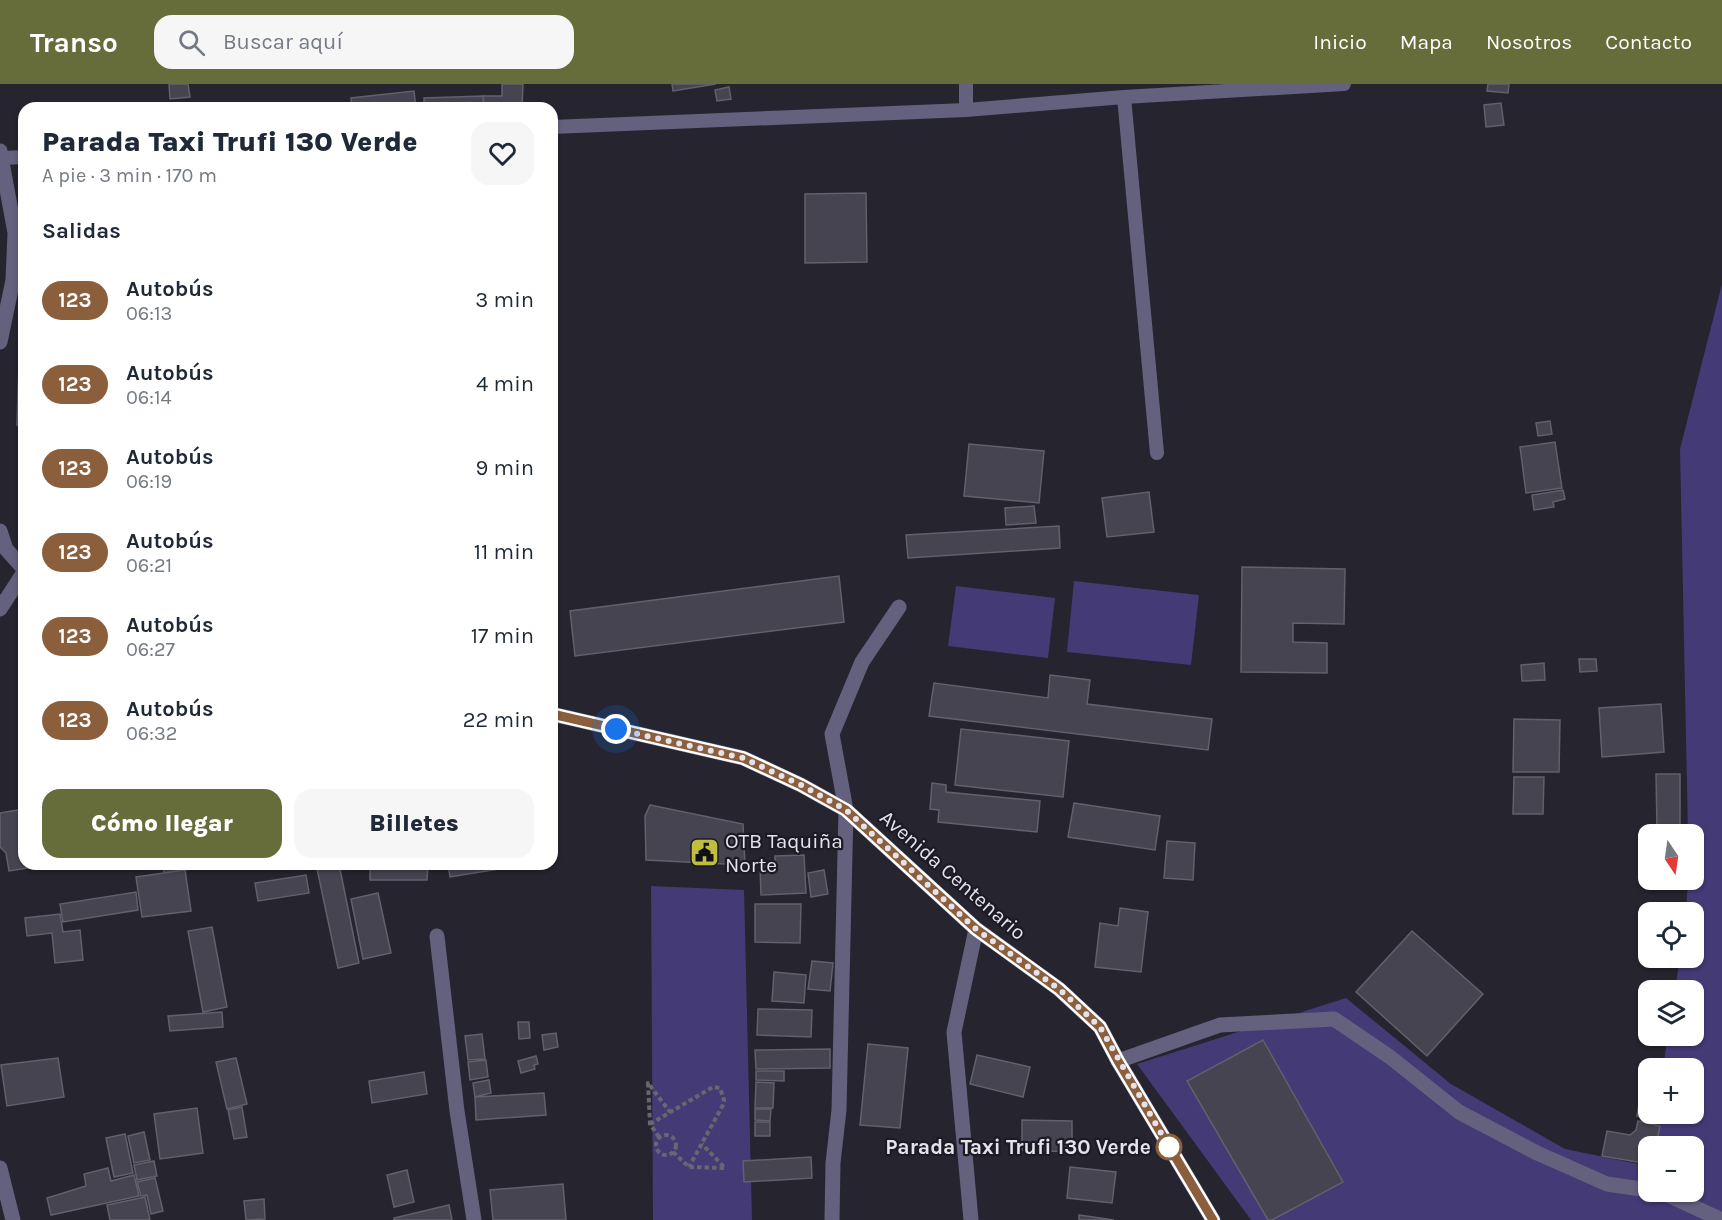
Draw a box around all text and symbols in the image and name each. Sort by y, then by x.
search box [154,15,574,69]
text: Transo [30,26,118,59]
icon: search [175,26,208,59]
text: Buscar aquí [223,29,343,55]
text: Inicio [1313,30,1367,54]
text: Mapa [1400,30,1453,54]
text: Nosotros [1486,30,1572,54]
text: Contacto [1605,30,1692,54]
button: heart [471,122,534,185]
text: Parada Taxi Trufi 130 Verde [42,125,417,158]
text: A pie · 3 min · 170 m [42,164,217,187]
text: Salidas [42,218,121,244]
text: Autobús [126,276,214,302]
text: 3 min [475,287,534,313]
text: 123 [58,288,92,312]
text: 06:13 [126,302,172,325]
text: Autobús [126,360,214,386]
text: 4 min [476,371,534,397]
text: 123 [58,372,92,396]
text: 06:14 [126,386,172,409]
text: Autobús [126,444,214,470]
text: 9 min [476,455,534,481]
text: 123 [58,456,92,480]
text: 06:19 [126,470,172,493]
text: Autobús [126,528,214,554]
text: 11 min [474,539,534,565]
text: 123 [58,540,92,564]
text: 06:21 [126,554,172,577]
text: Autobús [126,612,214,638]
text: 17 min [471,623,534,649]
text: 123 [58,624,92,648]
text: 06:27 [126,638,175,661]
text: Autobús [126,696,214,722]
text: 22 min [463,707,534,733]
text: 123 [58,708,92,732]
your location [601,714,631,744]
text: 06:32 [126,722,177,745]
button: Cómo llegar [42,789,282,858]
button: Billetes [294,789,534,858]
street label: Avenida Centenario [875,805,1031,945]
north arrow [1638,824,1704,890]
map controls [1638,824,1704,1202]
place label: OTB Taquiña Norte [725,829,843,877]
public building icon: OTB Taquiña Norte [688,837,720,869]
button: locate [1638,902,1704,968]
button: layers [1638,980,1704,1046]
button: + [1638,1058,1704,1124]
marker: Parada Taxi Trufi 130 Verde [1156,1134,1182,1160]
place label: Parada Taxi Trufi 130 Verde [885,1135,1151,1159]
button: − [1638,1136,1704,1202]

